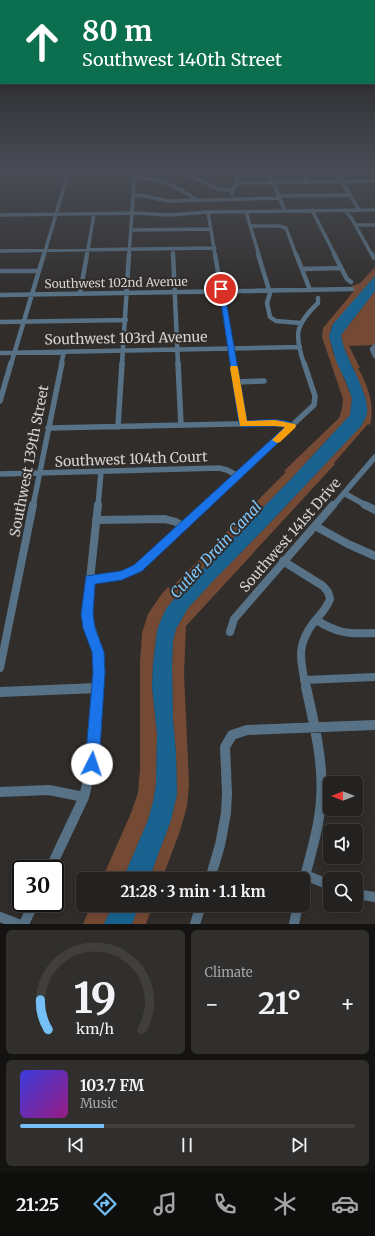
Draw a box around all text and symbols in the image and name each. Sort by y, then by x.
text: 80 m [82,13,153,49]
icon: ahead [16,16,68,68]
text: Southwest 140th Street [82,48,282,71]
pin [204,272,238,306]
street label: Southwest 102nd Avenue [44,274,188,291]
icon: arrive [210,278,232,300]
street label: Southwest 103rd Avenue [44,328,208,348]
street label: Southwest 139th Street [5,383,53,539]
street label: Southwest 104th Court [54,447,208,471]
street label: Southwest 141st Drive [235,474,345,596]
water label: Cutler Drain Canal [166,497,266,602]
position arrow [71,743,113,785]
north arrow [323,776,363,816]
map controls [323,776,363,912]
button: sound [323,824,363,864]
speed limit sign: 30 [12,860,64,912]
button: search [323,872,363,912]
text: 21:28 · 3 min · 1.1 km [120,882,266,901]
text: Climate [205,964,253,981]
text: 19 [74,972,117,1024]
text: 21° [258,984,301,1022]
text: − [205,990,219,1018]
text: + [340,990,355,1018]
text: km/h [76,1020,115,1038]
text: 103.7 FM [80,1076,144,1095]
text: Music [80,1095,118,1112]
icon: previous [65,1134,87,1156]
icon: pause [176,1134,198,1156]
icon: next [288,1134,310,1156]
icon: directions [91,1190,119,1218]
icon: music [151,1190,179,1218]
icon: phone [211,1190,239,1218]
icon: climate [271,1190,299,1218]
icon: car [331,1190,359,1218]
text: 21:25 [16,1193,59,1216]

